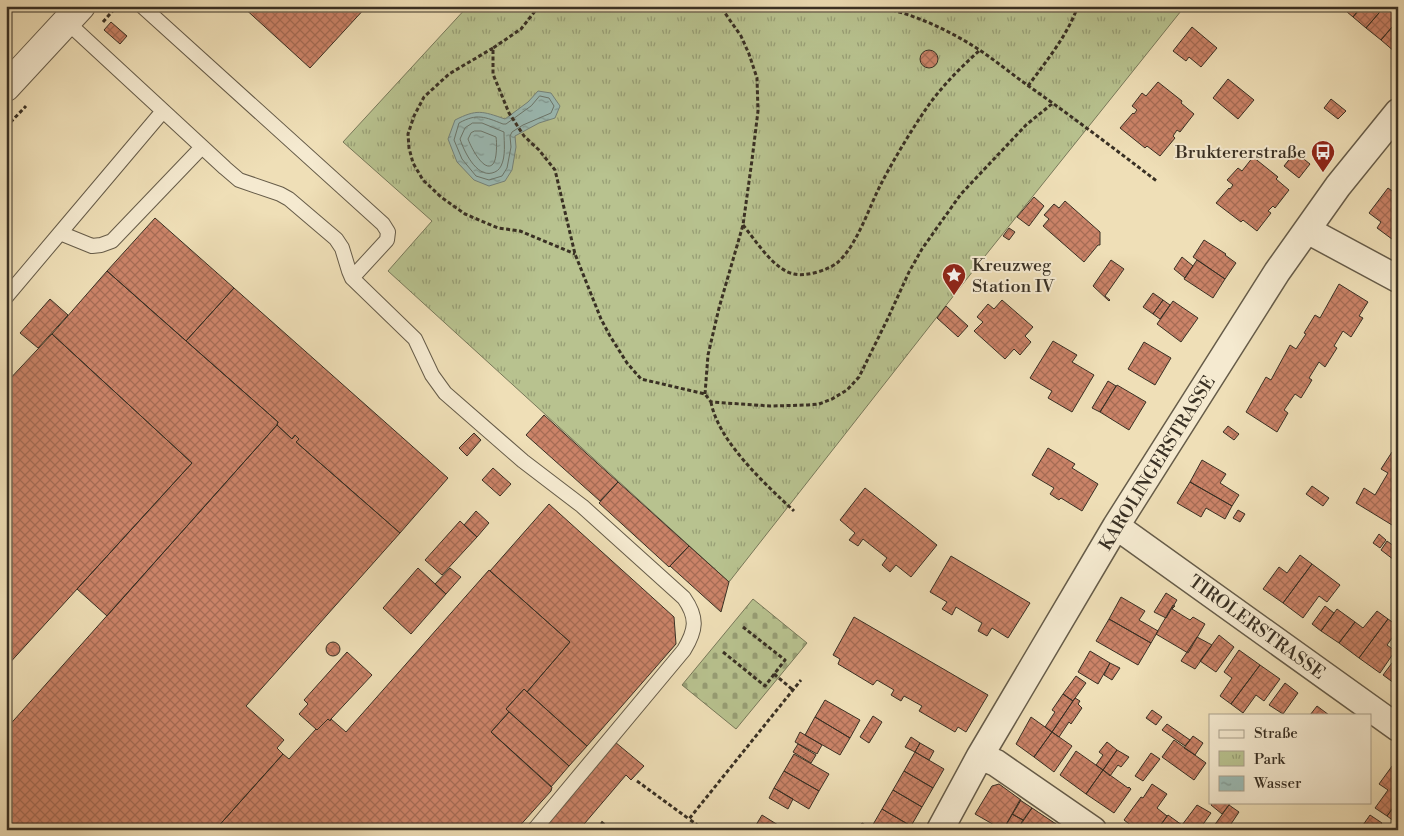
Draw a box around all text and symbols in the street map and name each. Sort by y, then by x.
bus stop icon: Bruktererstraße [1310,139,1336,173]
place label: Bruktererstraße [1174,141,1306,164]
place label: Kreuzweg Station IV [972,254,1055,298]
place icon: Kreuzweg Station IV [941,262,967,296]
street label: KAROLINGERSTRASSE [1094,372,1221,555]
street label: TIROLERSTRASSE [1184,570,1329,685]
legend [1209,714,1372,804]
text: Straße [1254,724,1298,743]
text: Park [1254,750,1286,769]
text: Wasser [1253,774,1302,793]

